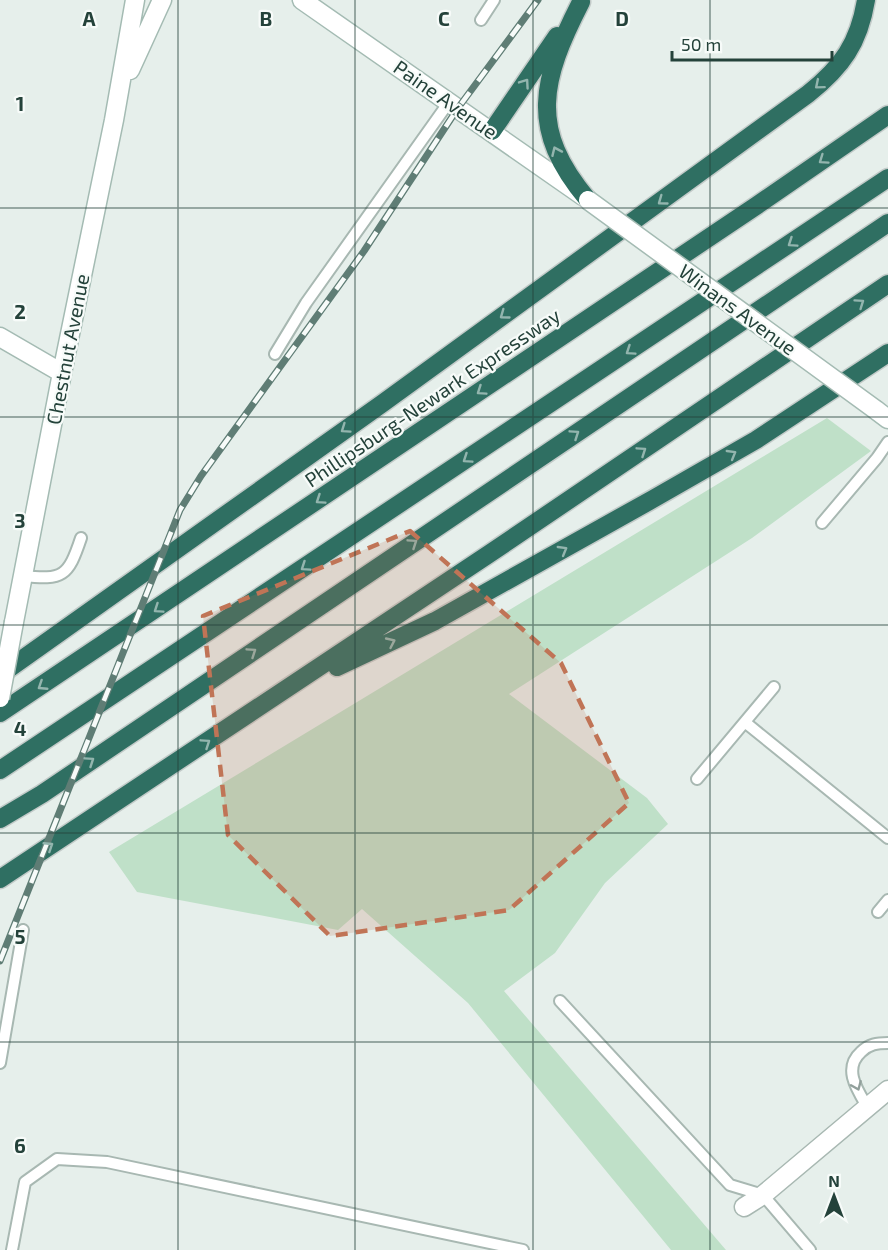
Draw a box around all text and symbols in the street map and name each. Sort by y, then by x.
text: A [82,6,96,30]
text: B [260,6,272,30]
text: C [438,6,450,30]
text: D [615,6,629,30]
scale bar [672,24,832,62]
text: 50 m [681,33,721,55]
street label: Paine Avenue [390,54,502,144]
one-way arrow [518,78,529,89]
one-way arrow [815,78,826,89]
text: 1 [16,91,24,115]
one-way arrow [552,147,564,158]
one-way arrow [818,153,829,164]
one-way arrow [657,193,668,204]
one-way arrow [788,235,798,247]
street label: Winans Avenue [675,258,801,360]
street label: Chestnut Avenue [41,272,93,426]
text: 2 [14,299,26,323]
one-way arrow [854,299,865,310]
street label: Phillipsburg-Newark Expressway [300,302,565,492]
one-way arrow [499,308,510,319]
one-way arrow [626,343,636,355]
one-way arrow [477,384,488,395]
one-way arrow [341,422,352,433]
one-way arrow [568,430,579,441]
one-way arrow [635,447,646,458]
one-way arrow [726,450,736,461]
one-way arrow [463,452,474,463]
one-way arrow [315,493,326,504]
text: 3 [14,508,26,532]
one-way arrow [407,539,418,550]
one-way arrow [557,546,567,558]
one-way arrow [301,560,312,571]
one-way arrow [154,602,165,613]
one-way arrow [384,637,395,649]
one-way arrow [245,648,256,659]
one-way arrow [38,678,49,689]
text: 4 [14,716,27,740]
one-way arrow [200,739,211,750]
one-way arrow [83,757,94,768]
one-way arrow [43,842,53,854]
text: 5 [14,924,26,948]
one-way arrow [849,1080,861,1091]
text: 6 [14,1133,26,1157]
north arrow [804,1166,864,1226]
text: N [828,1171,840,1190]

